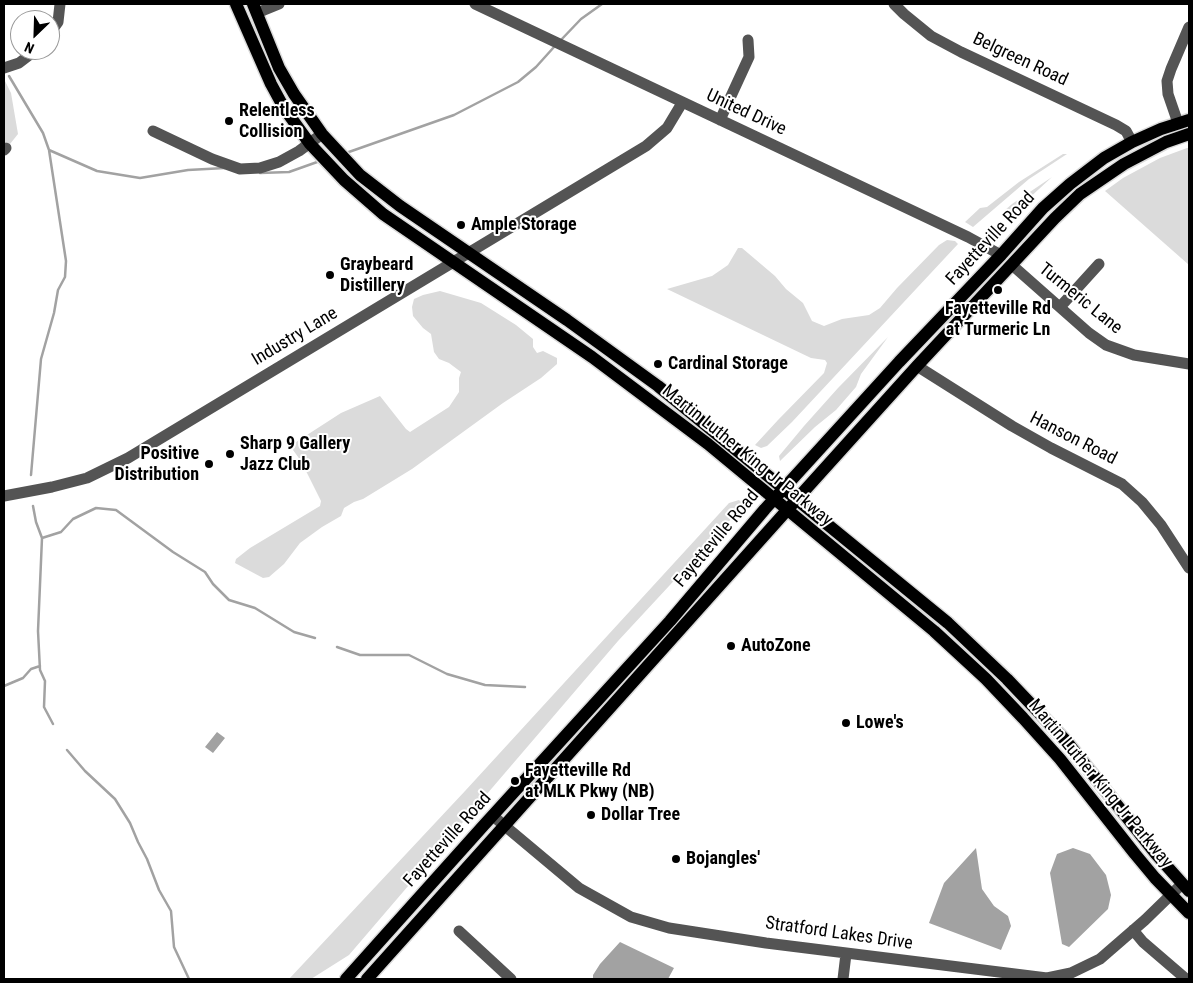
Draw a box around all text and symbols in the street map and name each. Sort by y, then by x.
north arrow [10,10,60,60]
street label: Belgreen Road [969,29,1071,91]
text: N [22,39,36,57]
street label: United Drive [703,85,789,141]
place label: Relentless Collision [239,100,315,142]
marker: Relentless Collision [223,115,235,127]
street label: Fayetteville Road [942,188,1040,290]
place label: Ample Storage [471,214,577,236]
marker: Ample Storage [455,219,467,231]
place label: Graybeard Distillery [340,254,413,296]
street label: Turmeric Lane [1034,259,1126,339]
marker: Graybeard Distillery [324,269,336,281]
marker: Fayetteville Rd at Turmeric Ln [992,284,1004,296]
place label: Fayetteville Rd at Turmeric Ln [945,298,1051,340]
street label: Industry Lane [248,303,342,371]
place label: Cardinal Storage [668,353,788,375]
marker: Cardinal Storage [652,358,664,370]
street label: Martin Luther King Jr Parkway [657,381,837,531]
street label: Hanson Road [1026,408,1120,470]
place label: Sharp 9 Gallery Jazz Club [240,433,350,476]
place label: Positive Distribution [114,443,199,486]
marker: Sharp 9 Gallery Jazz Club [224,448,236,460]
marker: Positive Distribution [203,458,215,470]
street label: Fayetteville Road [670,486,764,592]
place label: AutoZone [741,635,811,657]
marker: AutoZone [725,640,737,652]
street label: Martin Luther King Jr Parkway [1023,695,1177,873]
place label: Lowe's [856,712,904,734]
marker: Lowe's [840,717,852,729]
place label: Fayetteville Rd at MLK Pkwy (NB) [525,760,655,802]
marker: Fayetteville Rd at MLK Pkwy (NB) [509,775,521,787]
street label: Fayetteville Road [400,788,496,892]
place label: Dollar Tree [601,804,680,826]
marker: Dollar Tree [585,809,597,821]
place label: Bojangles' [686,848,760,870]
marker: Bojangles' [670,853,682,865]
street label: Stratford Lakes Drive [764,913,914,955]

